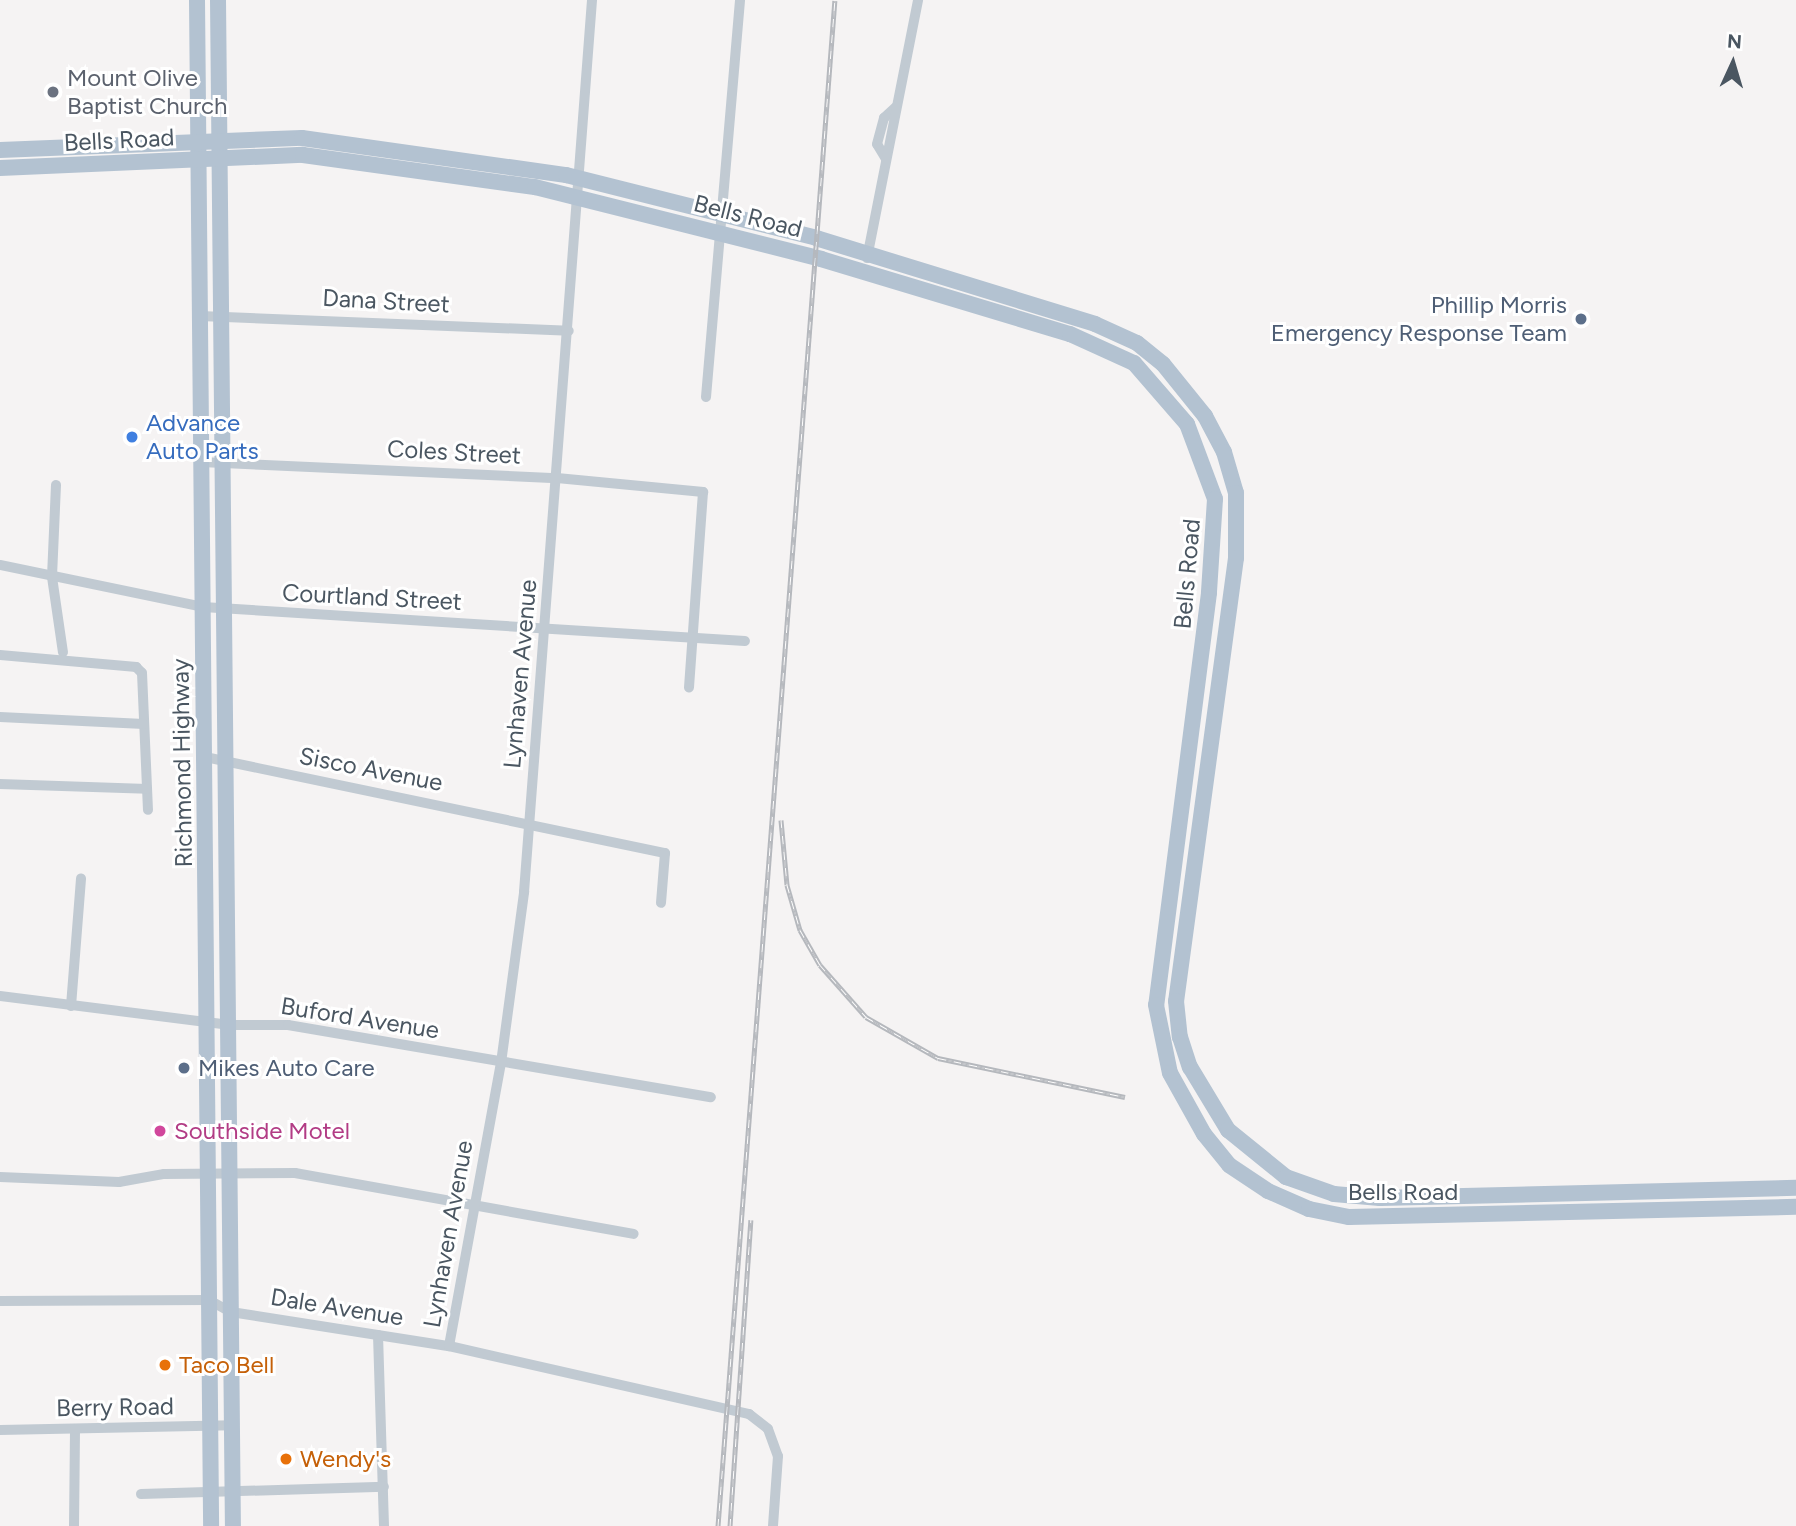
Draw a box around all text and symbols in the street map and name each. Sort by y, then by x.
north arrow [1698,28,1768,98]
text: N [1726,30,1743,54]
place label: Mount Olive Baptist Church [67,64,227,120]
marker: Mount Olive Baptist Church [45,84,61,100]
street label: Bells Road [63,123,175,157]
street label: Bells Road [691,189,805,243]
street label: Dana Street [322,283,450,319]
place label: Phillip Morris Emergency Response Team [1271,291,1567,347]
marker: Phillip Morris Emergency Response Team [1573,311,1589,327]
place label: Advance Auto Parts [146,409,259,465]
marker: Advance Auto Parts [124,429,140,445]
street label: Coles Street [386,434,522,470]
street label: Bells Road [1168,518,1206,630]
street label: Courtland Street [281,578,463,616]
street label: Lynhaven Avenue [497,578,543,770]
street label: Richmond Highway [166,658,198,868]
street label: Sisco Avenue [297,741,445,797]
street label: Buford Avenue [279,991,441,1045]
place label: Mikes Auto Care [198,1054,375,1082]
marker: Mikes Auto Care [176,1060,192,1076]
place label: Southside Motel [174,1117,350,1145]
marker: Southside Motel [152,1123,168,1139]
street label: Lynhaven Avenue [417,1138,479,1330]
street label: Bells Road [1348,1178,1458,1206]
street label: Dale Avenue [268,1282,406,1332]
place label: Taco Bell [179,1351,274,1379]
marker: Taco Bell [157,1357,173,1373]
street label: Berry Road [56,1392,174,1422]
place label: Wendy's [300,1445,391,1473]
marker: Wendy's [278,1451,294,1467]

